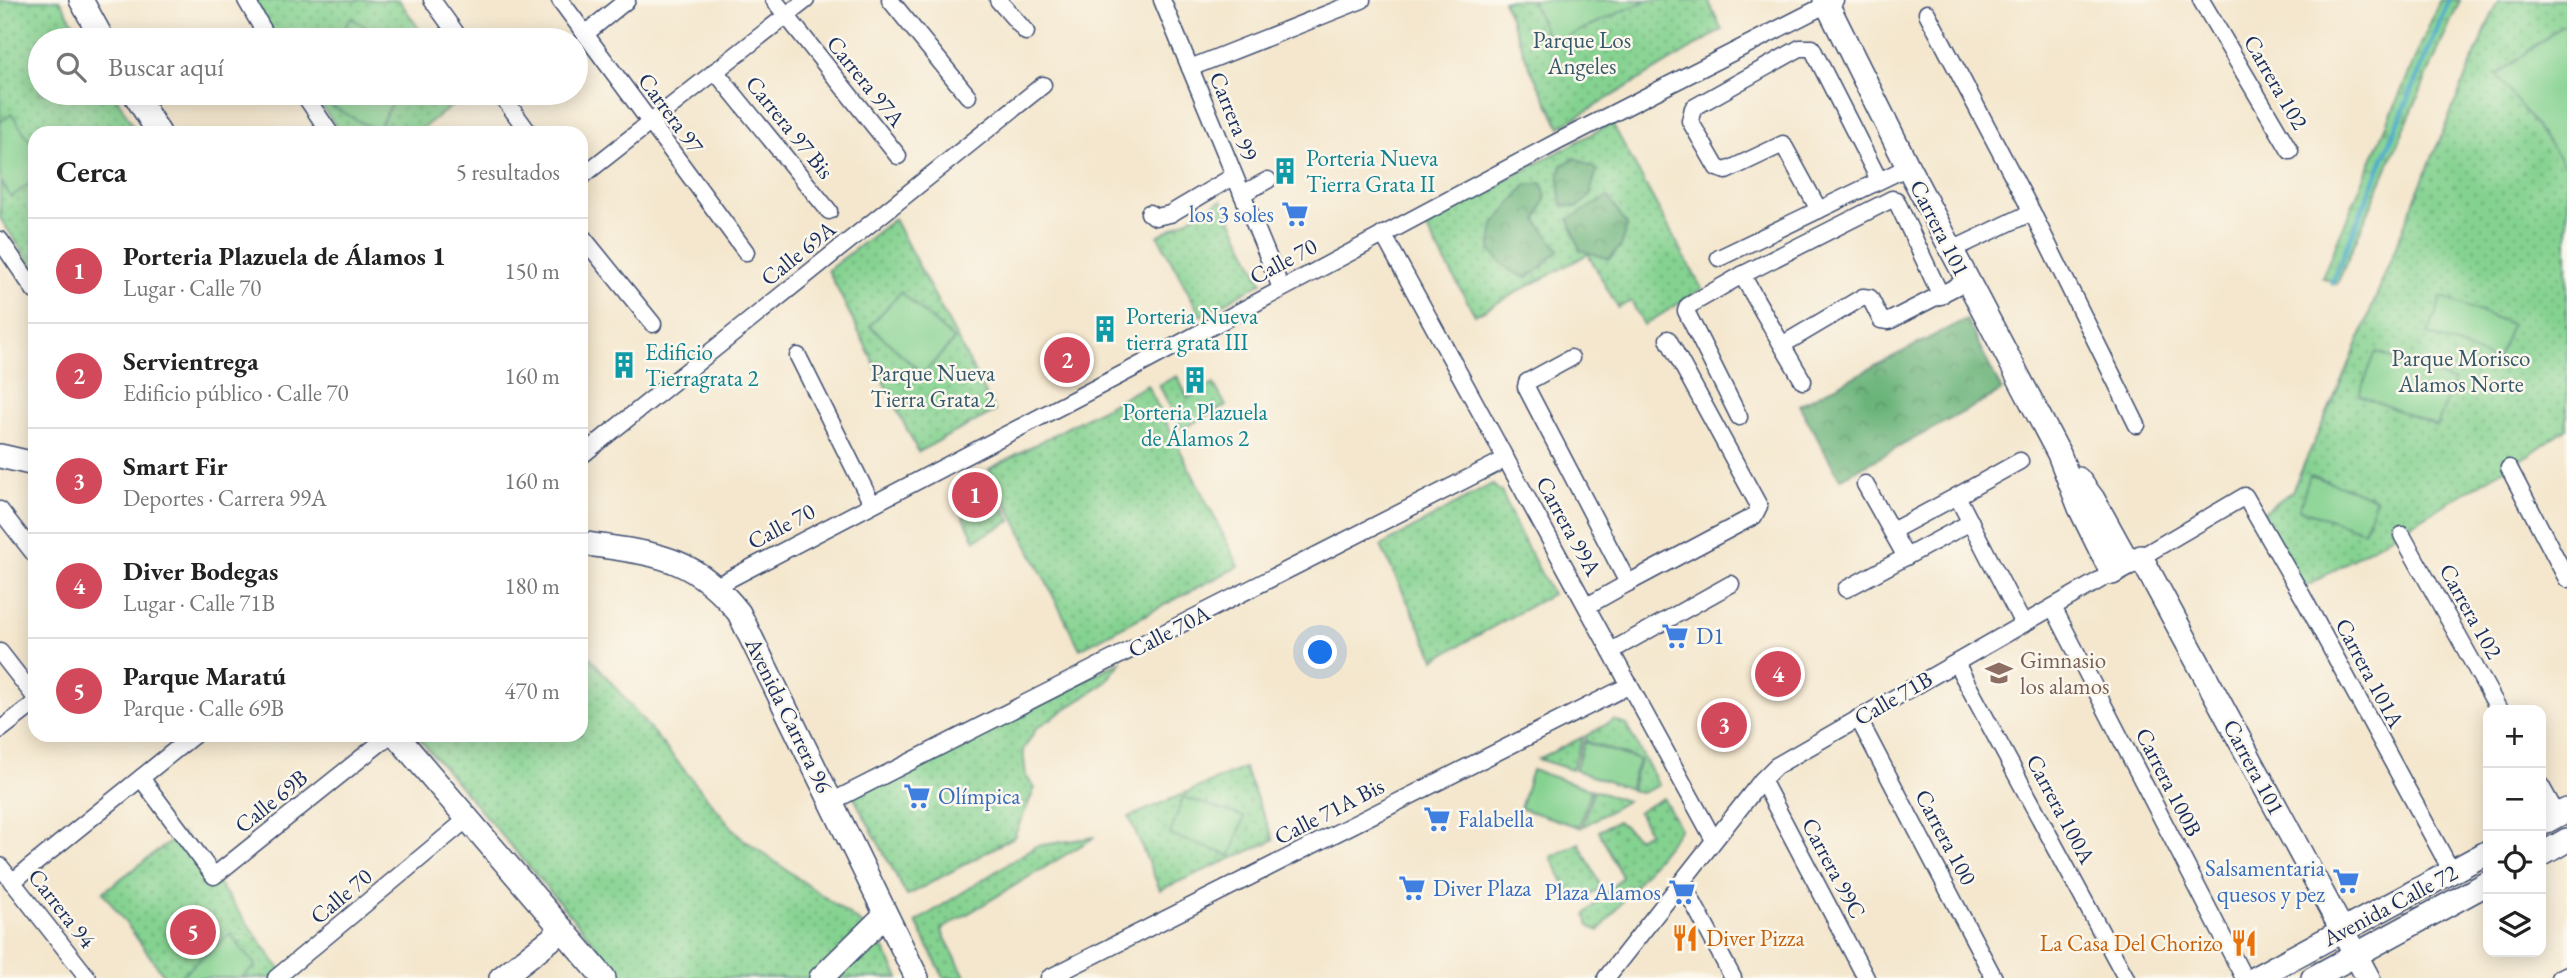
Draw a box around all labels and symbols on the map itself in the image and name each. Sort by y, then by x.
park label: Parque Los Angeles [1533,25,1631,81]
street label: Carrera 97A [820,29,913,134]
street label: Carrera 102 [2237,29,2315,135]
street label: Carrera 97 [631,66,711,160]
street label: Carrera 99 [1203,67,1265,165]
street label: Carrera 97 Bis [739,69,841,185]
place label: Porteria Nueva Tierra Grata II [1306,143,1439,199]
building icon: Porteria Nueva Tierra Grata II [1270,156,1300,186]
street label: Carrera 101 [1903,175,1977,281]
place label: los 3 soles [1189,199,1274,229]
supermarket icon: los 3 soles [1280,199,1310,229]
street label: Calle 69A [754,213,843,292]
street label: Calle 70 [1244,231,1322,291]
place label: Porteria Nueva tierra grata III [1126,301,1259,357]
building icon: Porteria Nueva tierra grata III [1090,314,1120,344]
pin: 2 [1044,334,1090,386]
place label: Edificio Tierragrata 2 [645,337,758,393]
park label: Parque Morisco Alamos Norte [2392,343,2530,399]
building icon: Edificio Tierragrata 2 [609,350,639,380]
park label: Parque Nueva Tierra Grata 2 [871,358,996,414]
building icon: Porteria Plazuela de Álamos 2 [1180,365,1210,395]
place label: Porteria Plazuela de Álamos 2 [1122,397,1268,453]
pin: 1 [952,469,998,521]
street label: Carrera 99A [1529,471,1609,582]
street label: Calle 70 [742,496,820,556]
street label: Carrera 102 [2433,558,2509,664]
street label: Calle 70A [1123,597,1216,664]
street label: Carrera 101A [2329,613,2412,734]
supermarket icon: D1 [1660,621,1690,651]
place label: D1 [1696,621,1724,651]
street label: Avenida Carrera 96 [738,631,840,798]
your location [1303,635,1337,669]
place label: Gimnasio los alamos [2020,645,2110,701]
pin: 4 [1755,648,1801,700]
school or university icon: Gimnasio los alamos [1984,658,2014,688]
street label: Calle 71B [1848,664,1938,732]
pin: 3 [1701,699,1747,751]
street label: Carrera 101 [2216,714,2292,820]
street label: Carrera 100B [2129,723,2209,841]
street label: Carrera 100A [2020,749,2103,870]
street label: Calle 69B [228,762,314,840]
street label: Calle 71A Bis [1269,771,1389,851]
supermarket icon: Olímpica [902,781,932,811]
place label: Olímpica [938,781,1021,811]
street label: Carrera 100 [1908,784,1984,890]
supermarket icon: Falabella [1422,804,1452,834]
place label: Falabella [1458,804,1535,834]
street label: Carrera 99C [1795,813,1873,923]
place label: Salsamentaria quesos y pez [2205,853,2326,909]
street label: Avenida Calle 72 [2317,857,2462,953]
street label: Calle 70 [304,861,378,931]
street label: Carrera 94 [21,862,103,955]
supermarket icon: Salsamentaria quesos y pez [2331,866,2361,896]
supermarket icon: Diver Plaza [1397,873,1427,903]
place label: Diver Plaza [1433,873,1532,903]
place label: Plaza Alamos [1544,877,1661,907]
supermarket icon: Plaza Alamos [1667,877,1697,907]
pin: 5 [170,906,216,958]
restaurant icon: Diver Pizza [1670,923,1700,953]
place label: Diver Pizza [1706,923,1805,953]
place label: La Casa Del Chorizo [2040,928,2223,958]
restaurant icon: La Casa Del Chorizo [2229,928,2259,958]

